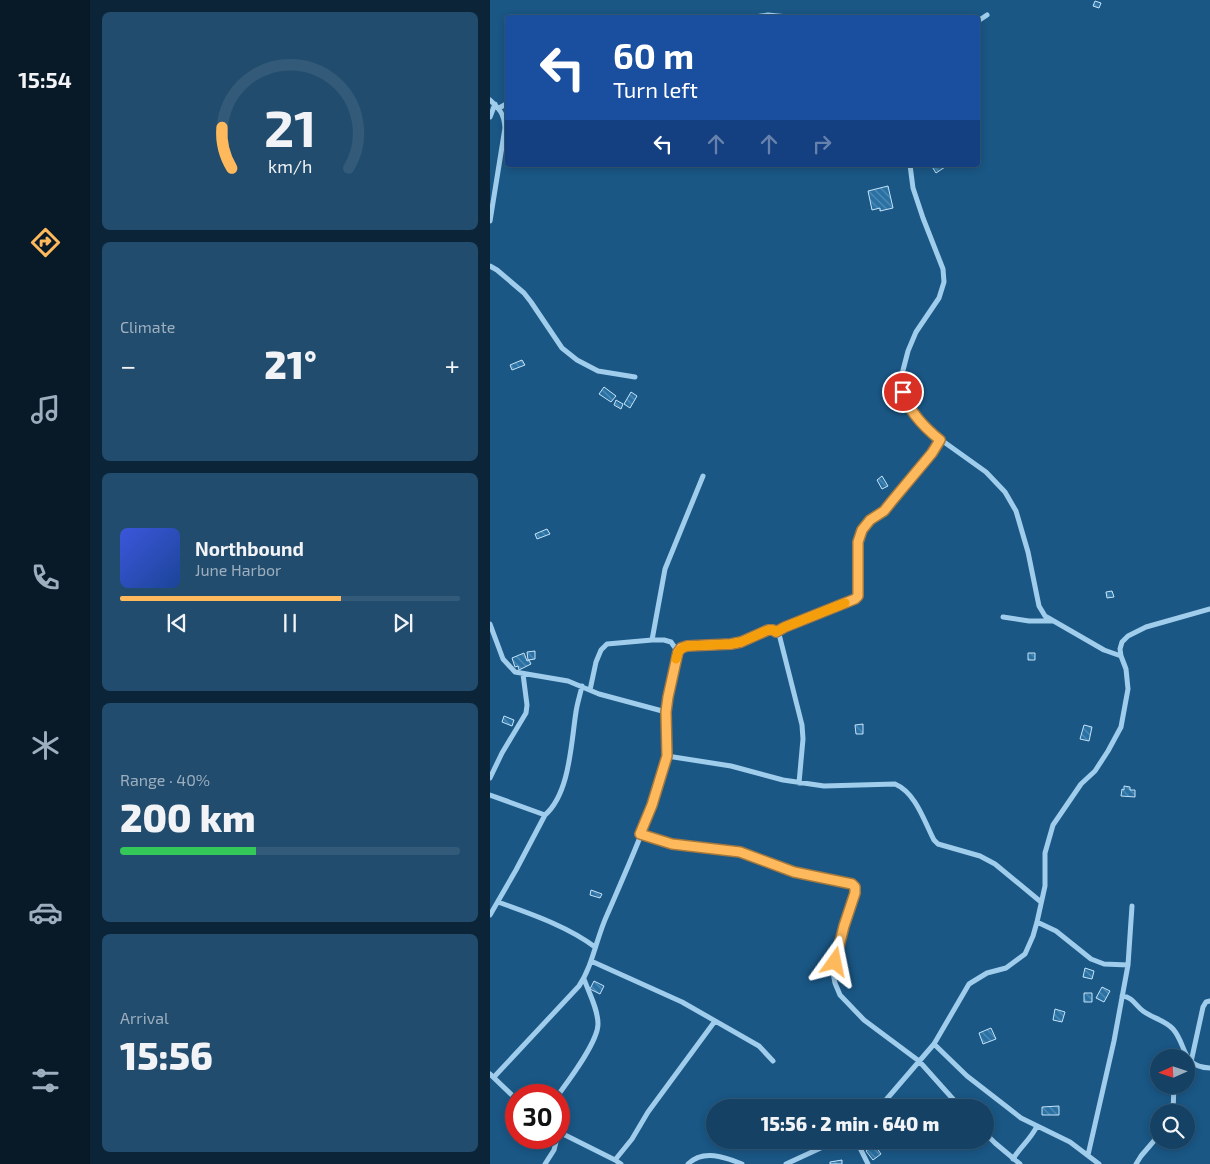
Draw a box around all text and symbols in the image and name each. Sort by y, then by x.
text: 60 m [613,34,694,76]
icon: left [530,35,595,100]
text: 15:54 [18,66,72,92]
text: Turn left [613,76,698,102]
text: 21 [264,95,316,157]
icon: left [649,130,677,158]
icon: ahead [702,130,730,158]
icon: ahead [755,130,783,158]
icon: right [808,130,836,158]
text: km/h [268,155,312,177]
icon: directions [28,225,63,260]
text: Climate [120,317,175,336]
text: 21° [264,341,317,387]
text: − [120,348,136,382]
text: + [445,348,460,382]
pin [882,371,924,413]
icon: arrive [889,378,917,406]
icon: music [28,392,63,427]
text: Northbound [195,537,304,560]
icon: phone [28,560,63,595]
text: June Harbor [195,560,282,579]
icon: previous [163,609,191,637]
icon: pause [276,609,304,637]
icon: next [389,609,417,637]
icon: climate [28,728,63,763]
text: Range · 40% [120,770,210,789]
text: 200 km [120,794,255,840]
icon: car [28,895,63,930]
position arrow [808,935,860,987]
text: Arrival [120,1008,169,1027]
text: 15:56 [120,1032,213,1078]
north arrow [1150,1049,1195,1094]
map controls [1150,1049,1195,1149]
icon: filters [28,1063,63,1098]
speed limit sign: 30 [505,1084,570,1149]
button: search [1150,1104,1195,1149]
text: 15:56 · 2 min · 640 m [761,1112,939,1135]

